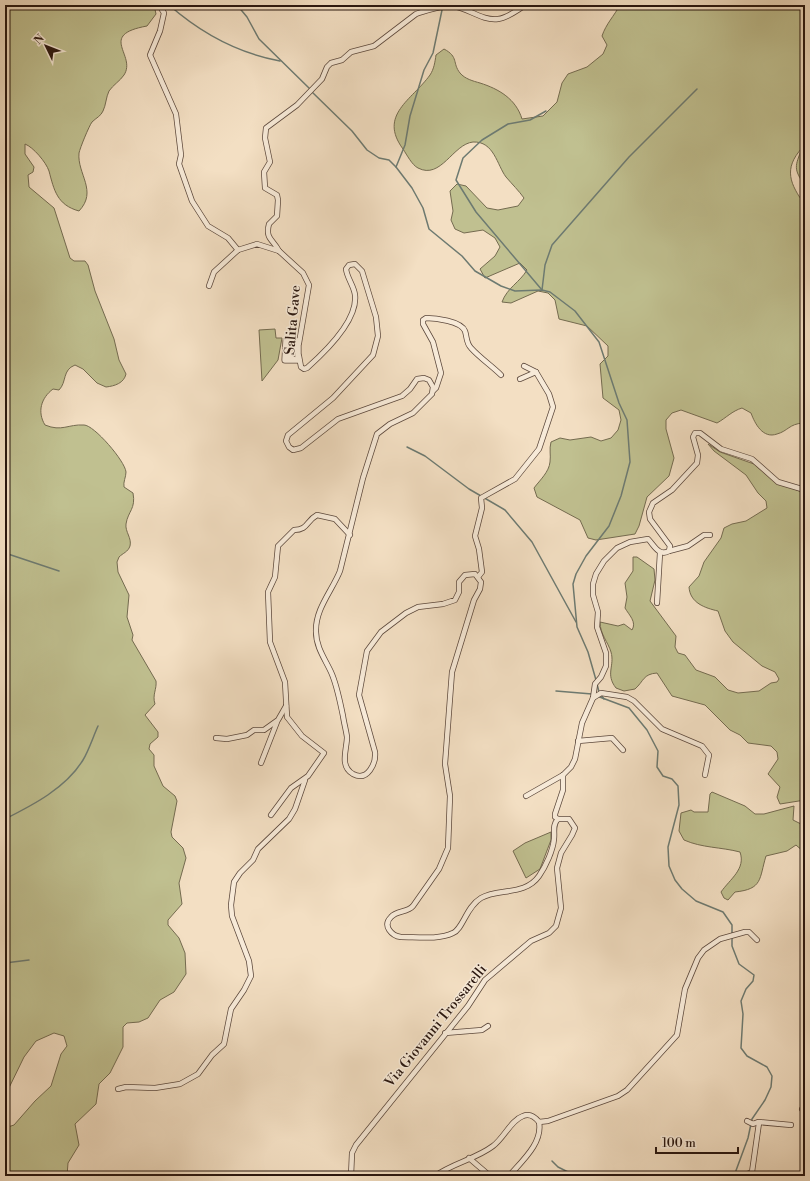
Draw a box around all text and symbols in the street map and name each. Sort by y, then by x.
north arrow [26,26,66,66]
text: N [31,32,48,48]
street label: Salita Gave [281,284,305,356]
street label: Via Giovanni Trossarelli [380,961,491,1092]
scale bar [656,1129,738,1155]
text: 100 m [662,1136,696,1151]

